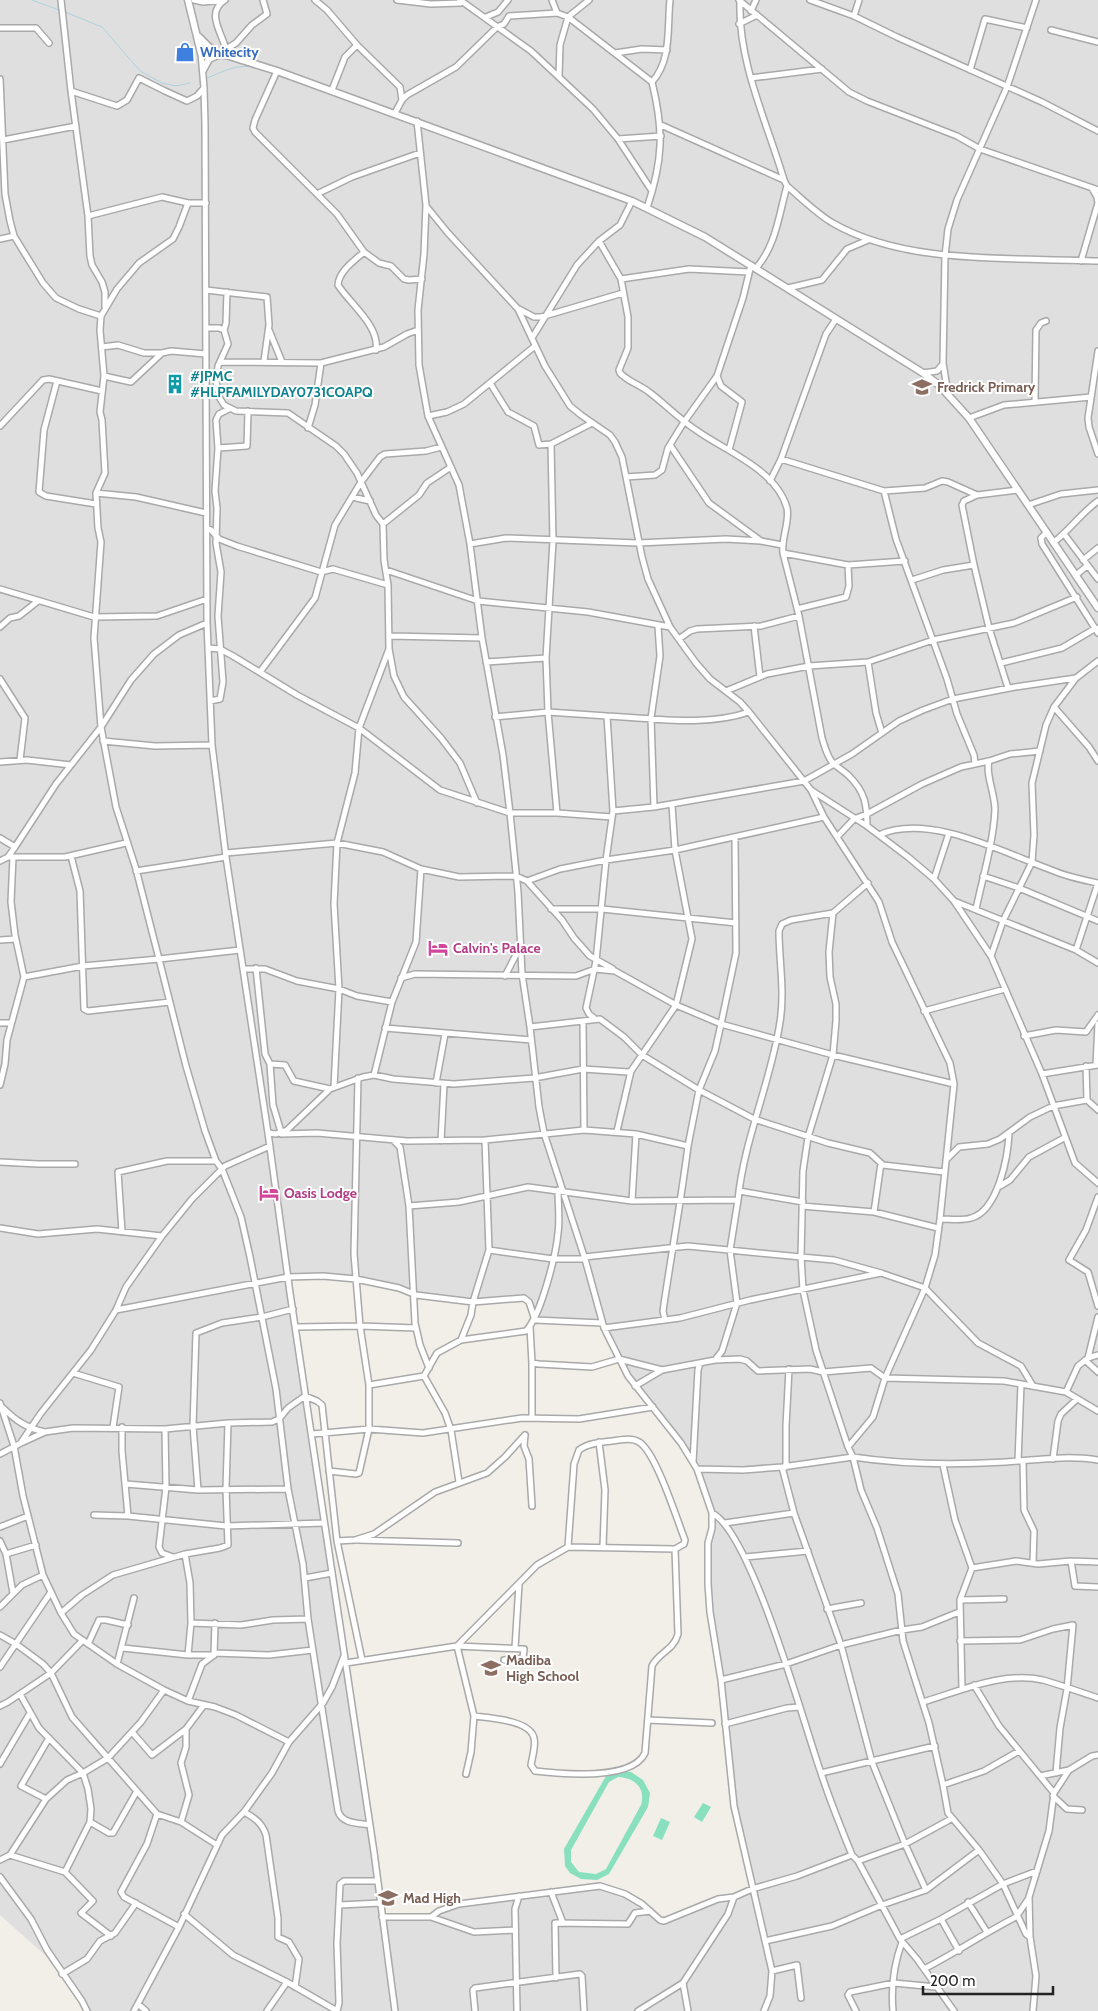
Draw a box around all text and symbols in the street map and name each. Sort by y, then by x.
shop icon: Whitecity [174,41,196,63]
place label: Whitecity [200,43,259,61]
place label: #JPMC #HLPFAMILYDAY0731COAPQ [190,367,373,401]
building icon: #JPMC #HLPFAMILYDAY0731COAPQ [164,373,186,395]
school or university icon: Fredrick Primary [911,376,933,398]
place label: Fredrick Primary [937,378,1036,396]
hotel icon: Calvin's Palace [427,937,449,959]
place label: Calvin's Palace [453,939,541,957]
hotel icon: Oasis Lodge [258,1182,280,1204]
place label: Oasis Lodge [284,1184,357,1202]
place label: Madiba High School [506,1651,579,1685]
school or university icon: Madiba High School [480,1657,502,1679]
school or university icon: Mad High [377,1887,399,1909]
place label: Mad High [403,1889,461,1907]
scale bar [923,1964,1053,1996]
text: 200 m [930,1972,975,1990]

